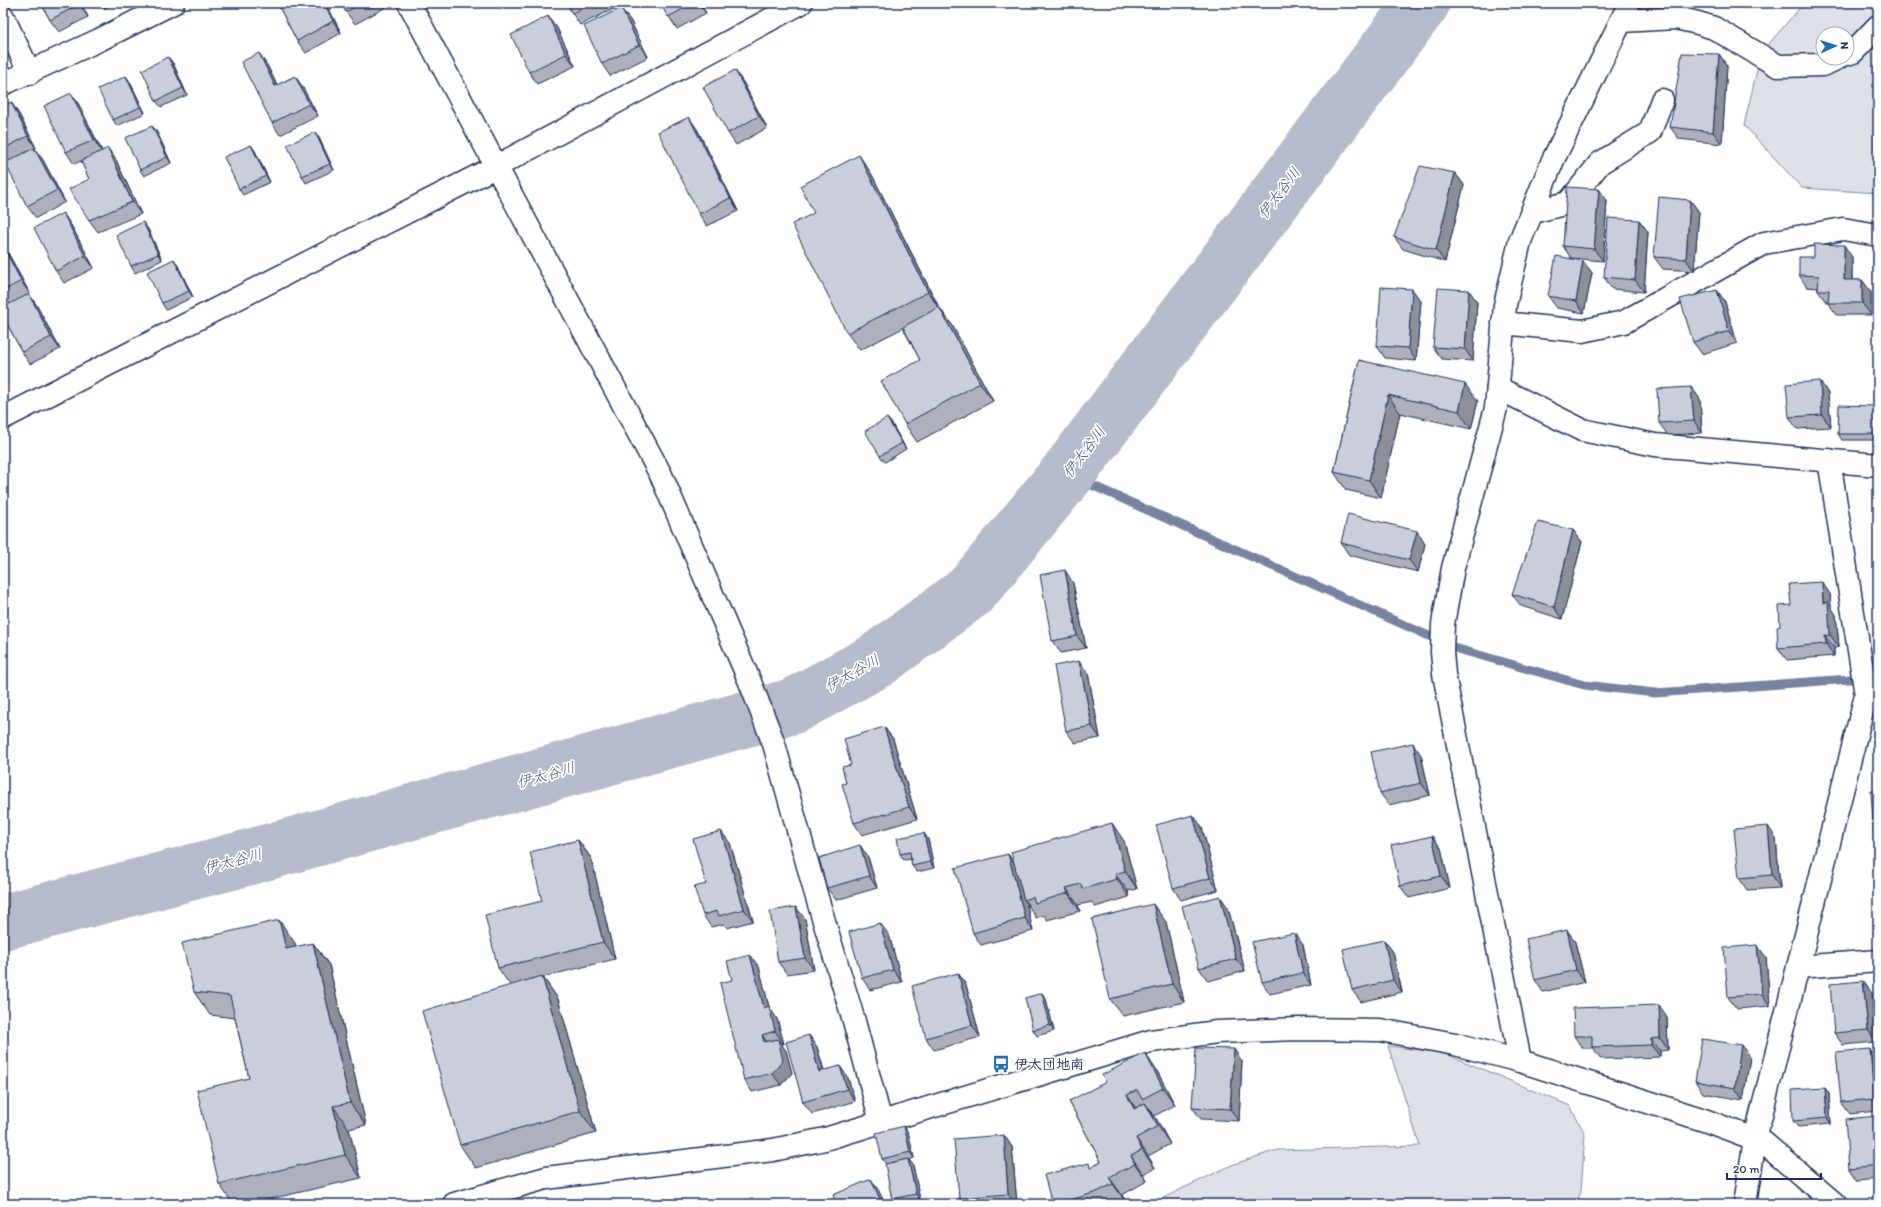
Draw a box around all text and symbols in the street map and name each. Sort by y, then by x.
north arrow [1815,26,1855,66]
text: N [1838,41,1851,50]
water label: 伊太谷川 [1254,164,1304,222]
water label: 伊太谷川 [1059,423,1109,481]
water label: 伊太谷川 [821,651,883,695]
water label: 伊太谷川 [515,758,577,792]
water label: 伊太谷川 [202,845,264,877]
bus stop icon: 伊太団地南 [991,1054,1011,1074]
place label: 伊太団地南 [1014,1056,1084,1073]
scale bar [1727,1155,1821,1181]
text: 20 m [1733,1162,1760,1176]

